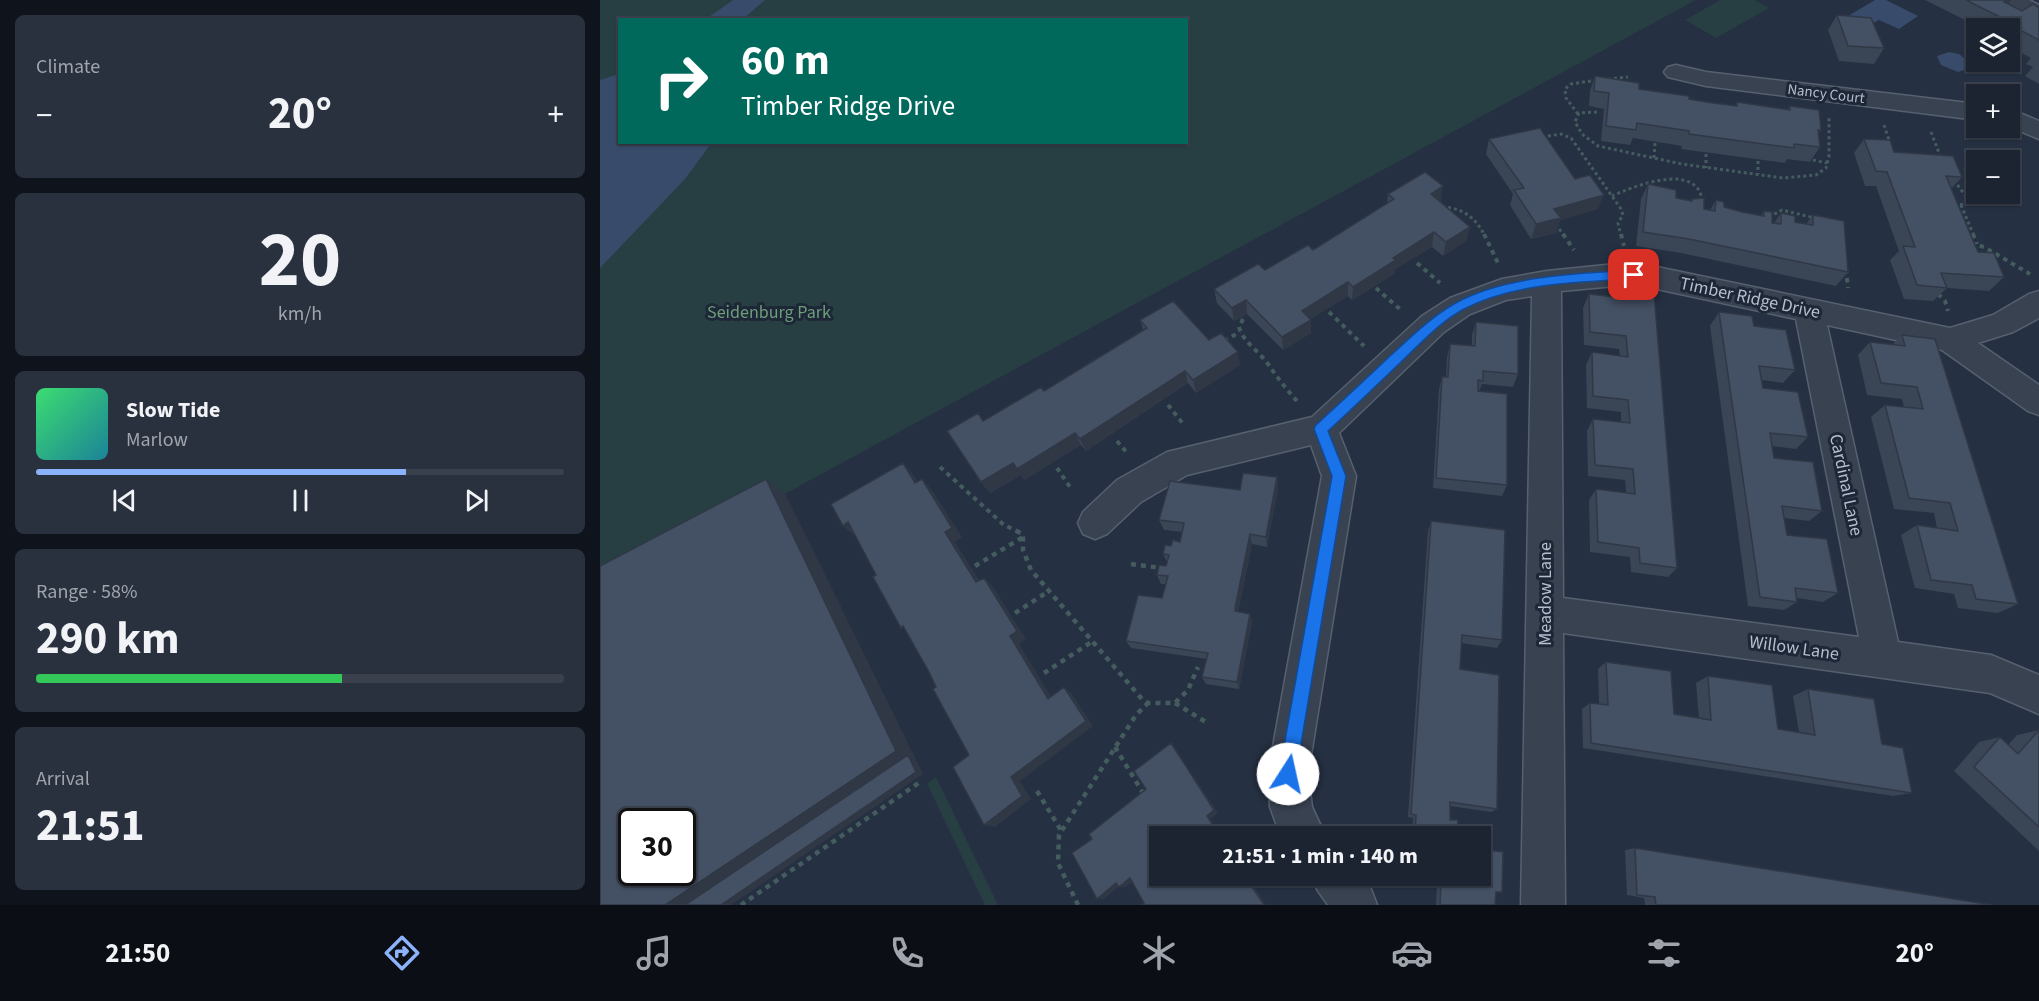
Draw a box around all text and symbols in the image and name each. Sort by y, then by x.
map controls [1966,18,2020,204]
button: layers [1966,18,2020,72]
text: 60 m [741,31,830,91]
icon: right [642,42,720,120]
text: Climate [36,53,100,81]
street label: Nancy Court [1786,79,1866,109]
text: 20° [268,82,332,146]
button: + [1966,84,2020,138]
text: Timber Ridge Drive [741,87,955,126]
text: − [36,92,52,139]
text: + [548,92,564,139]
button: − [1966,150,2020,204]
text: 20 [259,205,341,316]
pin [1608,249,1659,300]
icon: arrive [1617,258,1650,291]
street label: Timber Ridge Drive [1678,271,1822,325]
text: km/h [278,300,322,328]
park label: Seidenburg Park [707,300,831,325]
text: Slow Tide [126,394,220,426]
text: Marlow [126,426,188,454]
street label: Cardinal Lane [1823,432,1869,538]
icon: previous [108,484,141,517]
icon: pause [284,484,317,517]
icon: next [460,484,493,517]
street label: Meadow Lane [1533,542,1558,646]
text: Range · 58% [36,578,137,606]
text: 290 km [36,607,180,671]
street label: Willow Lane [1747,629,1841,667]
position arrow [1256,742,1320,806]
text: Arrival [36,765,90,793]
text: 21:51 [36,794,145,858]
speed limit sign: 30 [618,808,696,886]
text: 21:51 · 1 min · 140 m [1222,840,1418,872]
icon: directions [381,932,423,974]
icon: music [633,932,675,974]
icon: phone [886,932,928,974]
icon: climate [1138,932,1180,974]
icon: car [1391,932,1433,974]
icon: filters [1643,932,1685,974]
text: 21:50 [105,934,170,973]
text: 20° [1895,934,1934,973]

